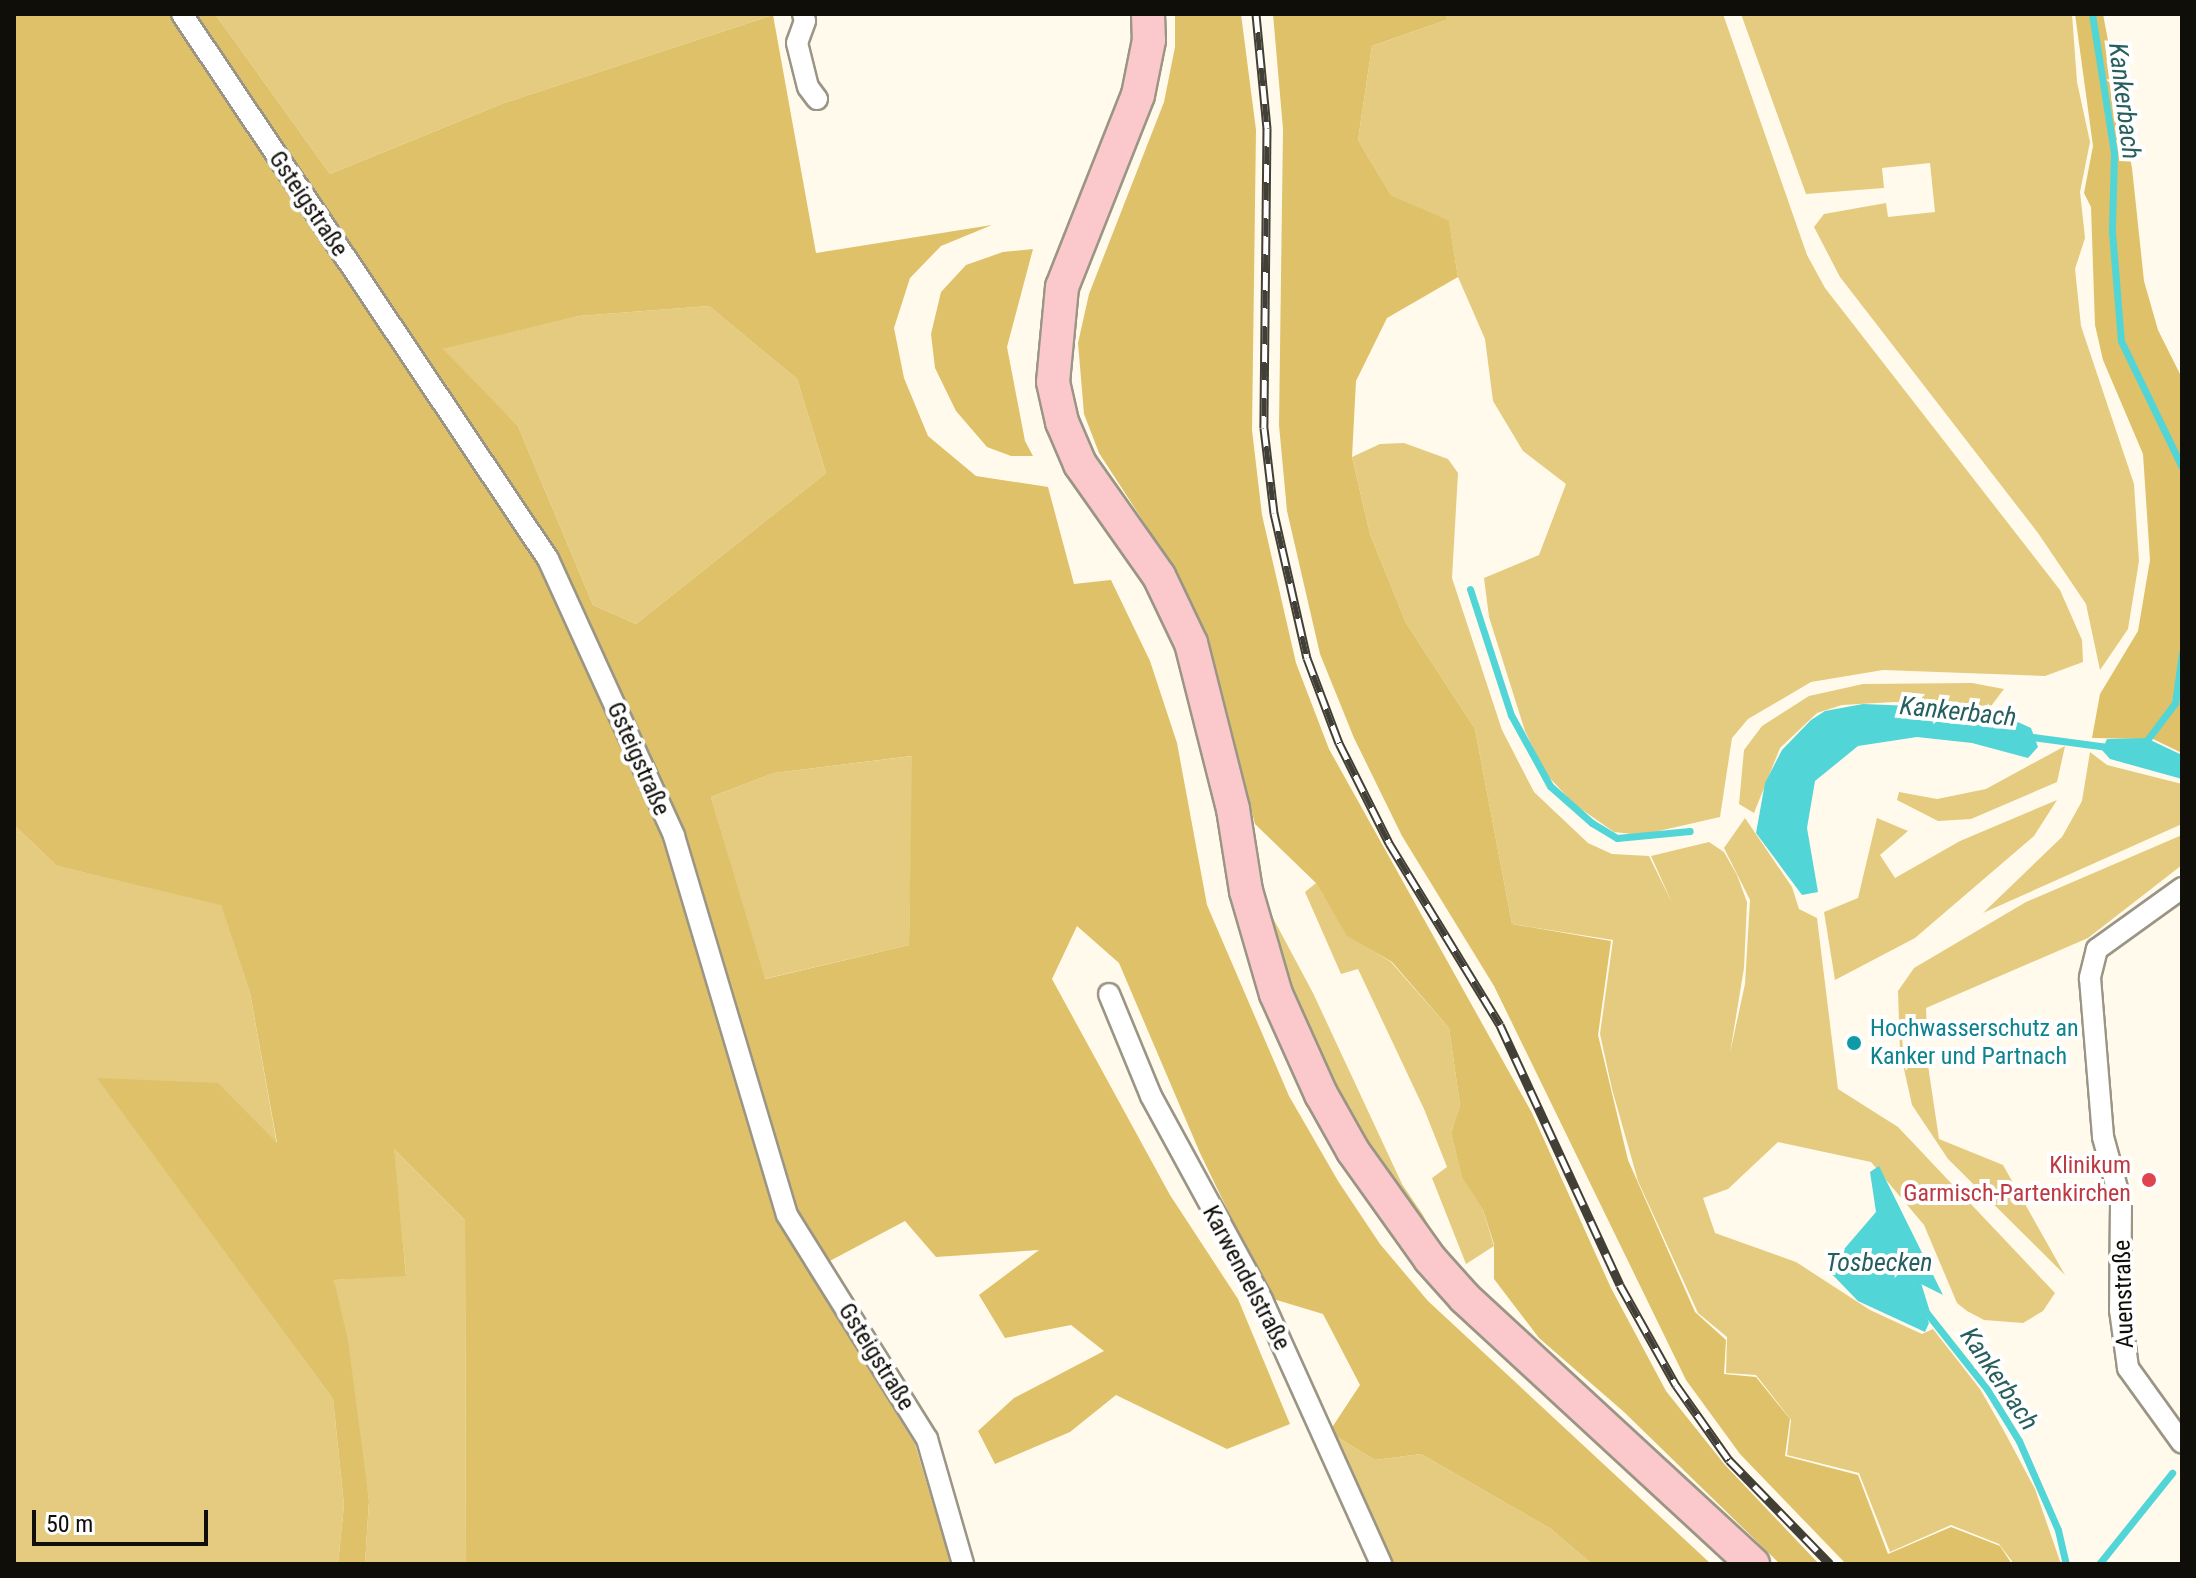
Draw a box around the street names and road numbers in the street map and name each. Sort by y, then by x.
street label: Gsteigstraße [262,146,354,262]
street label: Gsteigstraße [600,698,676,820]
street label: Karwendelstraße [1196,1201,1296,1355]
street label: Auenstraße [2108,1239,2140,1349]
street label: Gsteigstraße [832,1298,920,1416]

